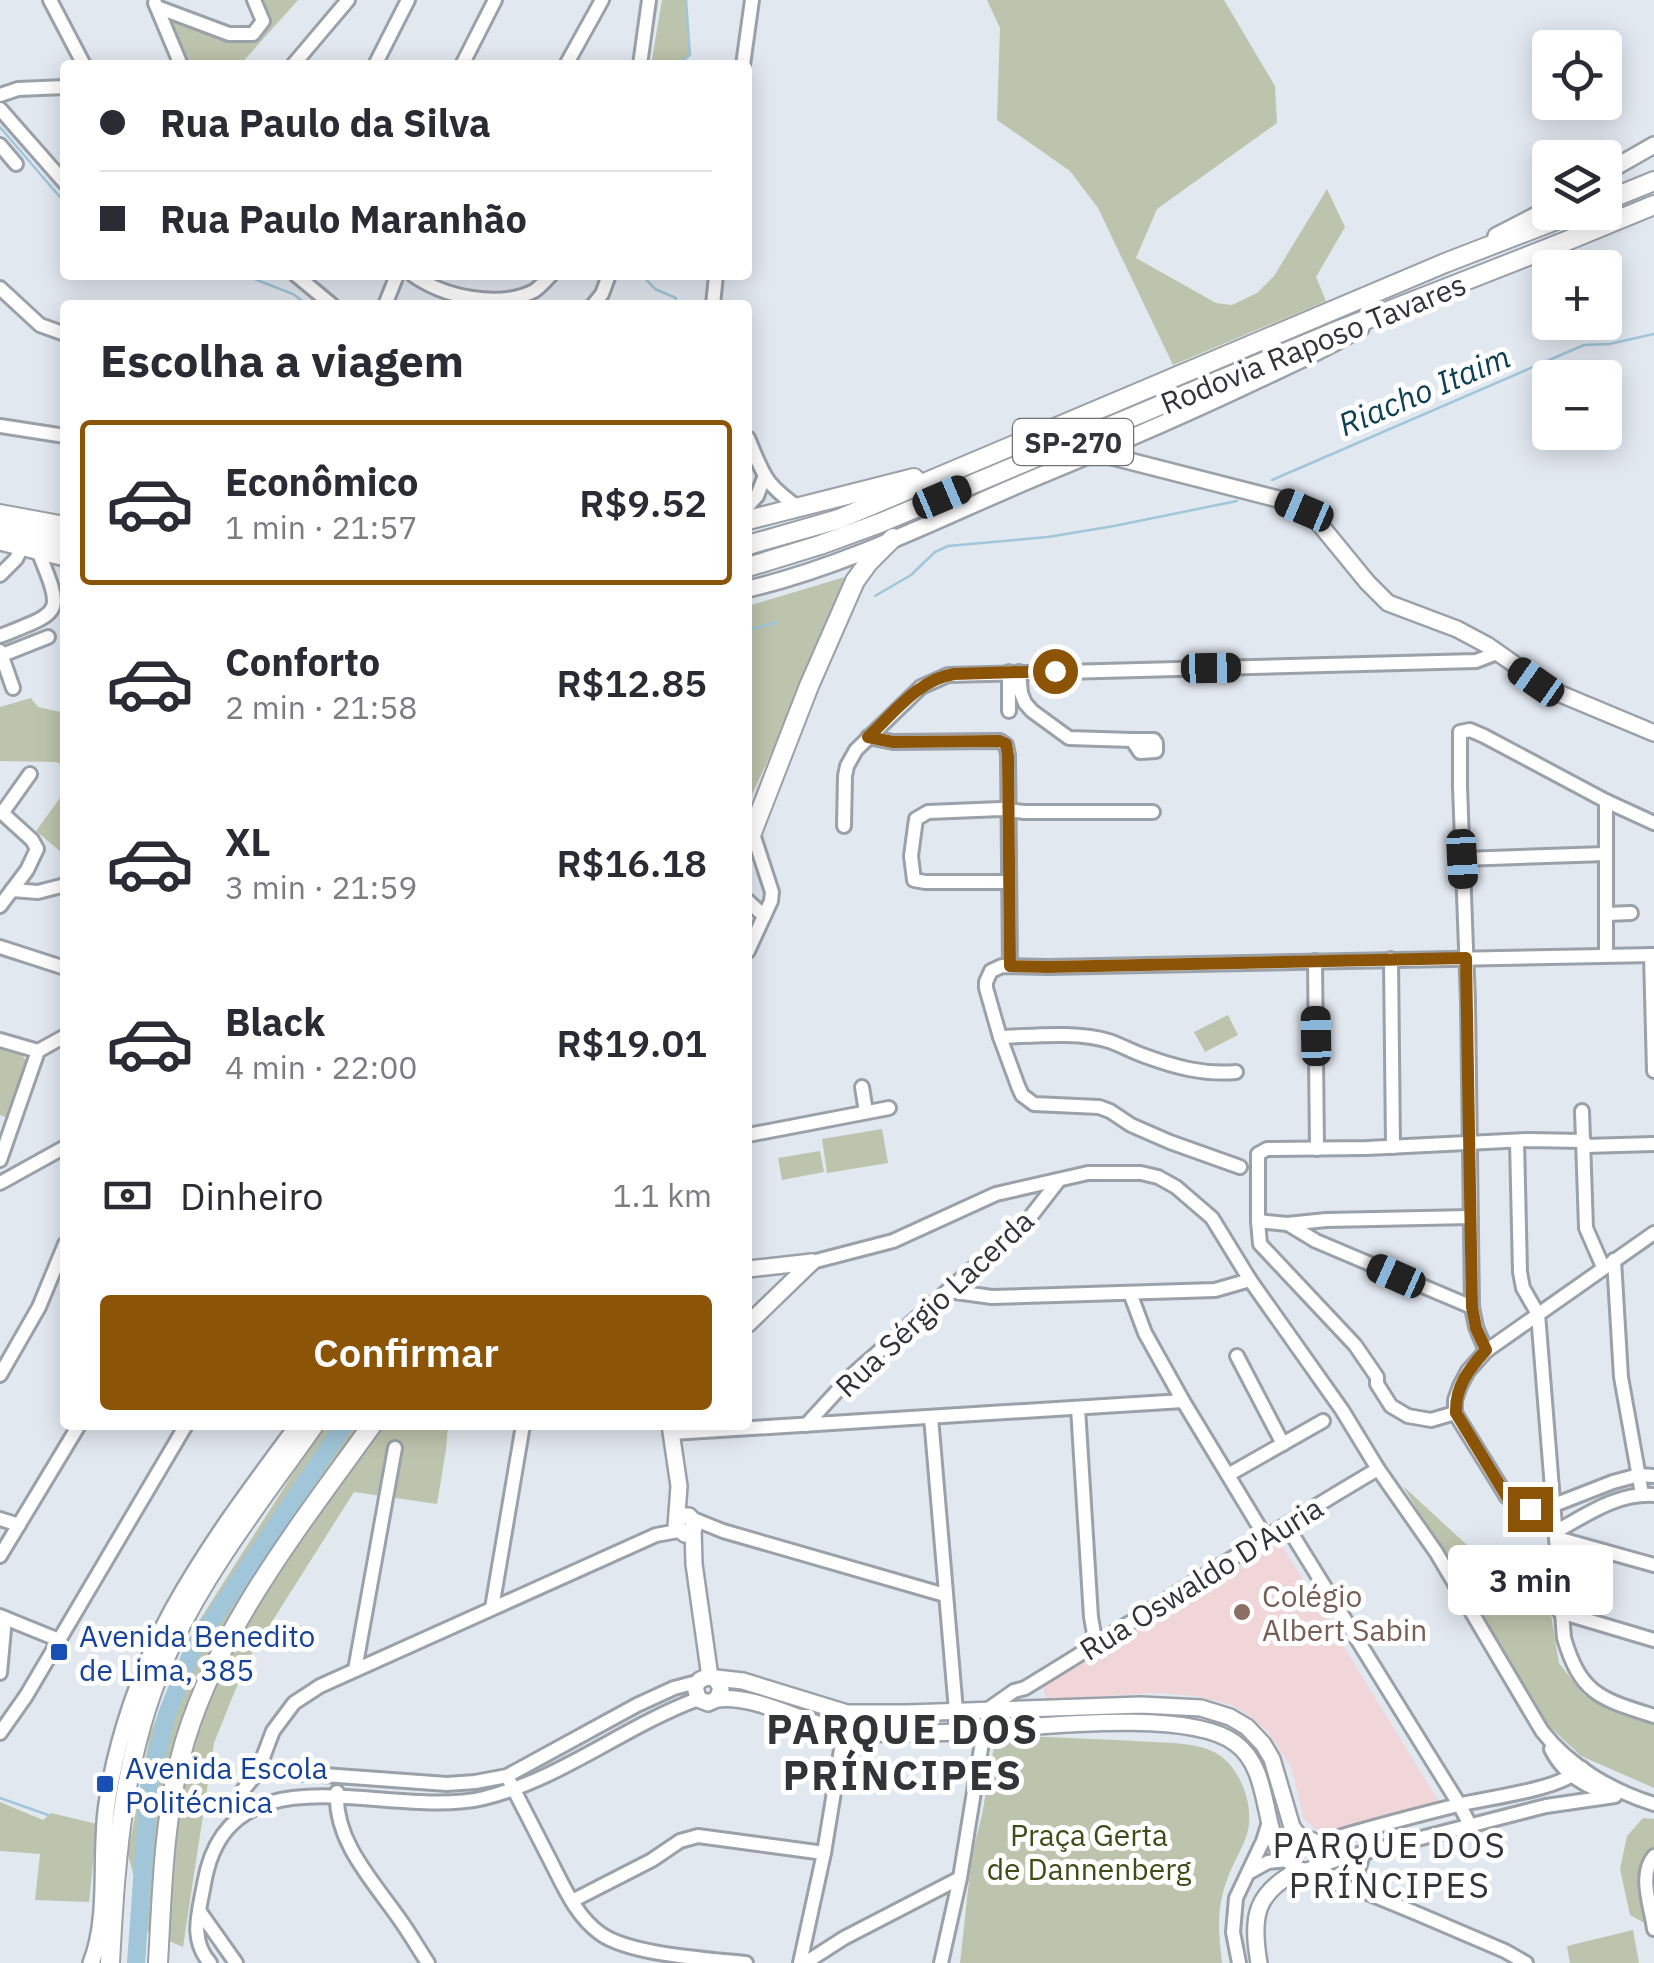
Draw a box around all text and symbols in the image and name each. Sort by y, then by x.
map controls [1532,30,1622,450]
button: locate [1532,30,1622,120]
text: Rua Paulo da Silva [160,98,491,147]
button: layers [1532,140,1622,230]
text: Rua Paulo Maranhão [160,194,527,243]
button: + [1532,250,1622,340]
street label: Rodovia Raposo Tavares [1155,264,1471,422]
text: Escolha a viagem [100,331,464,389]
water label: Riacho Itaim [1332,335,1516,445]
button: − [1532,360,1622,450]
road number: SP-270 [1013,419,1133,465]
text: Econômico [225,457,418,506]
icon: car [105,458,195,548]
car [909,471,975,523]
text: R$9.52 [579,478,707,527]
car [1271,484,1337,536]
text: 1 min · 21:57 [225,506,418,548]
text: Conforto [225,637,380,686]
icon: car [105,638,195,728]
route start [1033,649,1078,694]
car [1181,652,1241,684]
car [1503,653,1569,711]
text: R$12.85 [556,658,707,707]
text: 2 min · 21:58 [225,686,418,728]
text: XL [225,817,271,866]
icon: car [105,818,195,908]
car [1445,828,1479,890]
text: R$16.18 [556,838,707,887]
text: 3 min · 21:59 [225,866,418,908]
text: Black [225,997,325,1046]
icon: car [105,998,195,1088]
car [1300,1006,1332,1066]
text: R$19.01 [556,1018,707,1067]
text: 4 min · 22:00 [225,1046,418,1088]
icon: cash [100,1168,155,1223]
text: Dinheiro [180,1171,324,1220]
text: 1.1 km [613,1174,712,1216]
street label: Rua Sérgio Lacerda [827,1201,1041,1405]
car [1362,1250,1430,1302]
button: Confirmar [100,1295,712,1410]
street label: Rua Oswaldo D'Auria [1072,1487,1330,1669]
route end [1508,1487,1553,1532]
callout: 3 min [1448,1544,1612,1614]
text: 3 min [1489,1559,1572,1601]
place label: Colégio Albert Sabin [1262,1576,1427,1649]
marker: Colégio Albert Sabin [1231,1601,1253,1623]
place label: Avenida Benedito de Lima, 385 [79,1616,315,1689]
marker: Avenida Benedito de Lima, 385 [48,1641,70,1663]
district label: PARQUE DOS PRÍNCIPES [766,1703,1040,1801]
place label: Avenida Escola Politécnica [125,1748,328,1821]
marker: Avenida Escola Politécnica [94,1773,116,1795]
park label: Praça Gerta de Dannenberg [987,1815,1192,1888]
district label: PARQUE DOS PRÍNCIPES [1273,1822,1507,1908]

